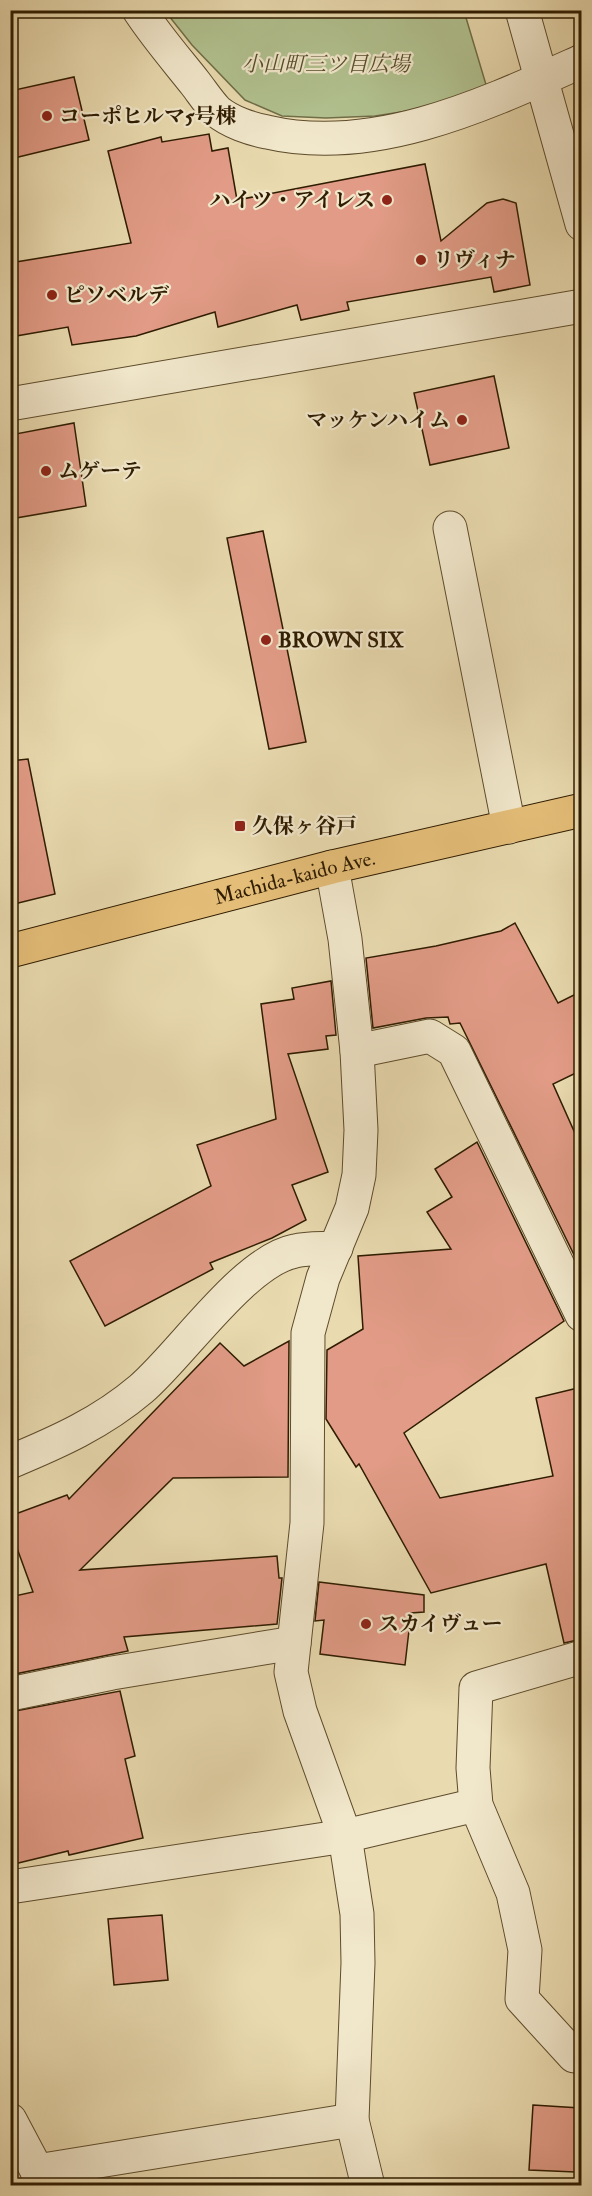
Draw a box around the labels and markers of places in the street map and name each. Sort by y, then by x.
place label: コーポヒルマ5号棟 [59,103,236,130]
marker: コーポヒルマ5号棟 [40,109,54,123]
place label: ハイツ・アイレス [210,187,375,214]
marker: ハイツ・アイレス [380,193,394,207]
place label: リヴィナ [433,247,516,274]
marker: リヴィナ [414,253,428,267]
place label: ピソベルデ [64,282,169,309]
marker: ピソベルデ [45,288,59,302]
place label: マッケンハイム [306,407,450,434]
marker: マッケンハイム [455,413,469,427]
place label: ムゲーテ [58,458,142,485]
marker: ムゲーテ [39,464,53,478]
place label: BROWN SIX [278,627,404,654]
marker: BROWN SIX [259,633,273,647]
place label: 久保ヶ谷戸 [252,813,357,840]
marker: 久保ヶ谷戸 [233,819,247,833]
place label: スカイヴュー [378,1611,503,1638]
marker: スカイヴュー [359,1617,373,1631]

